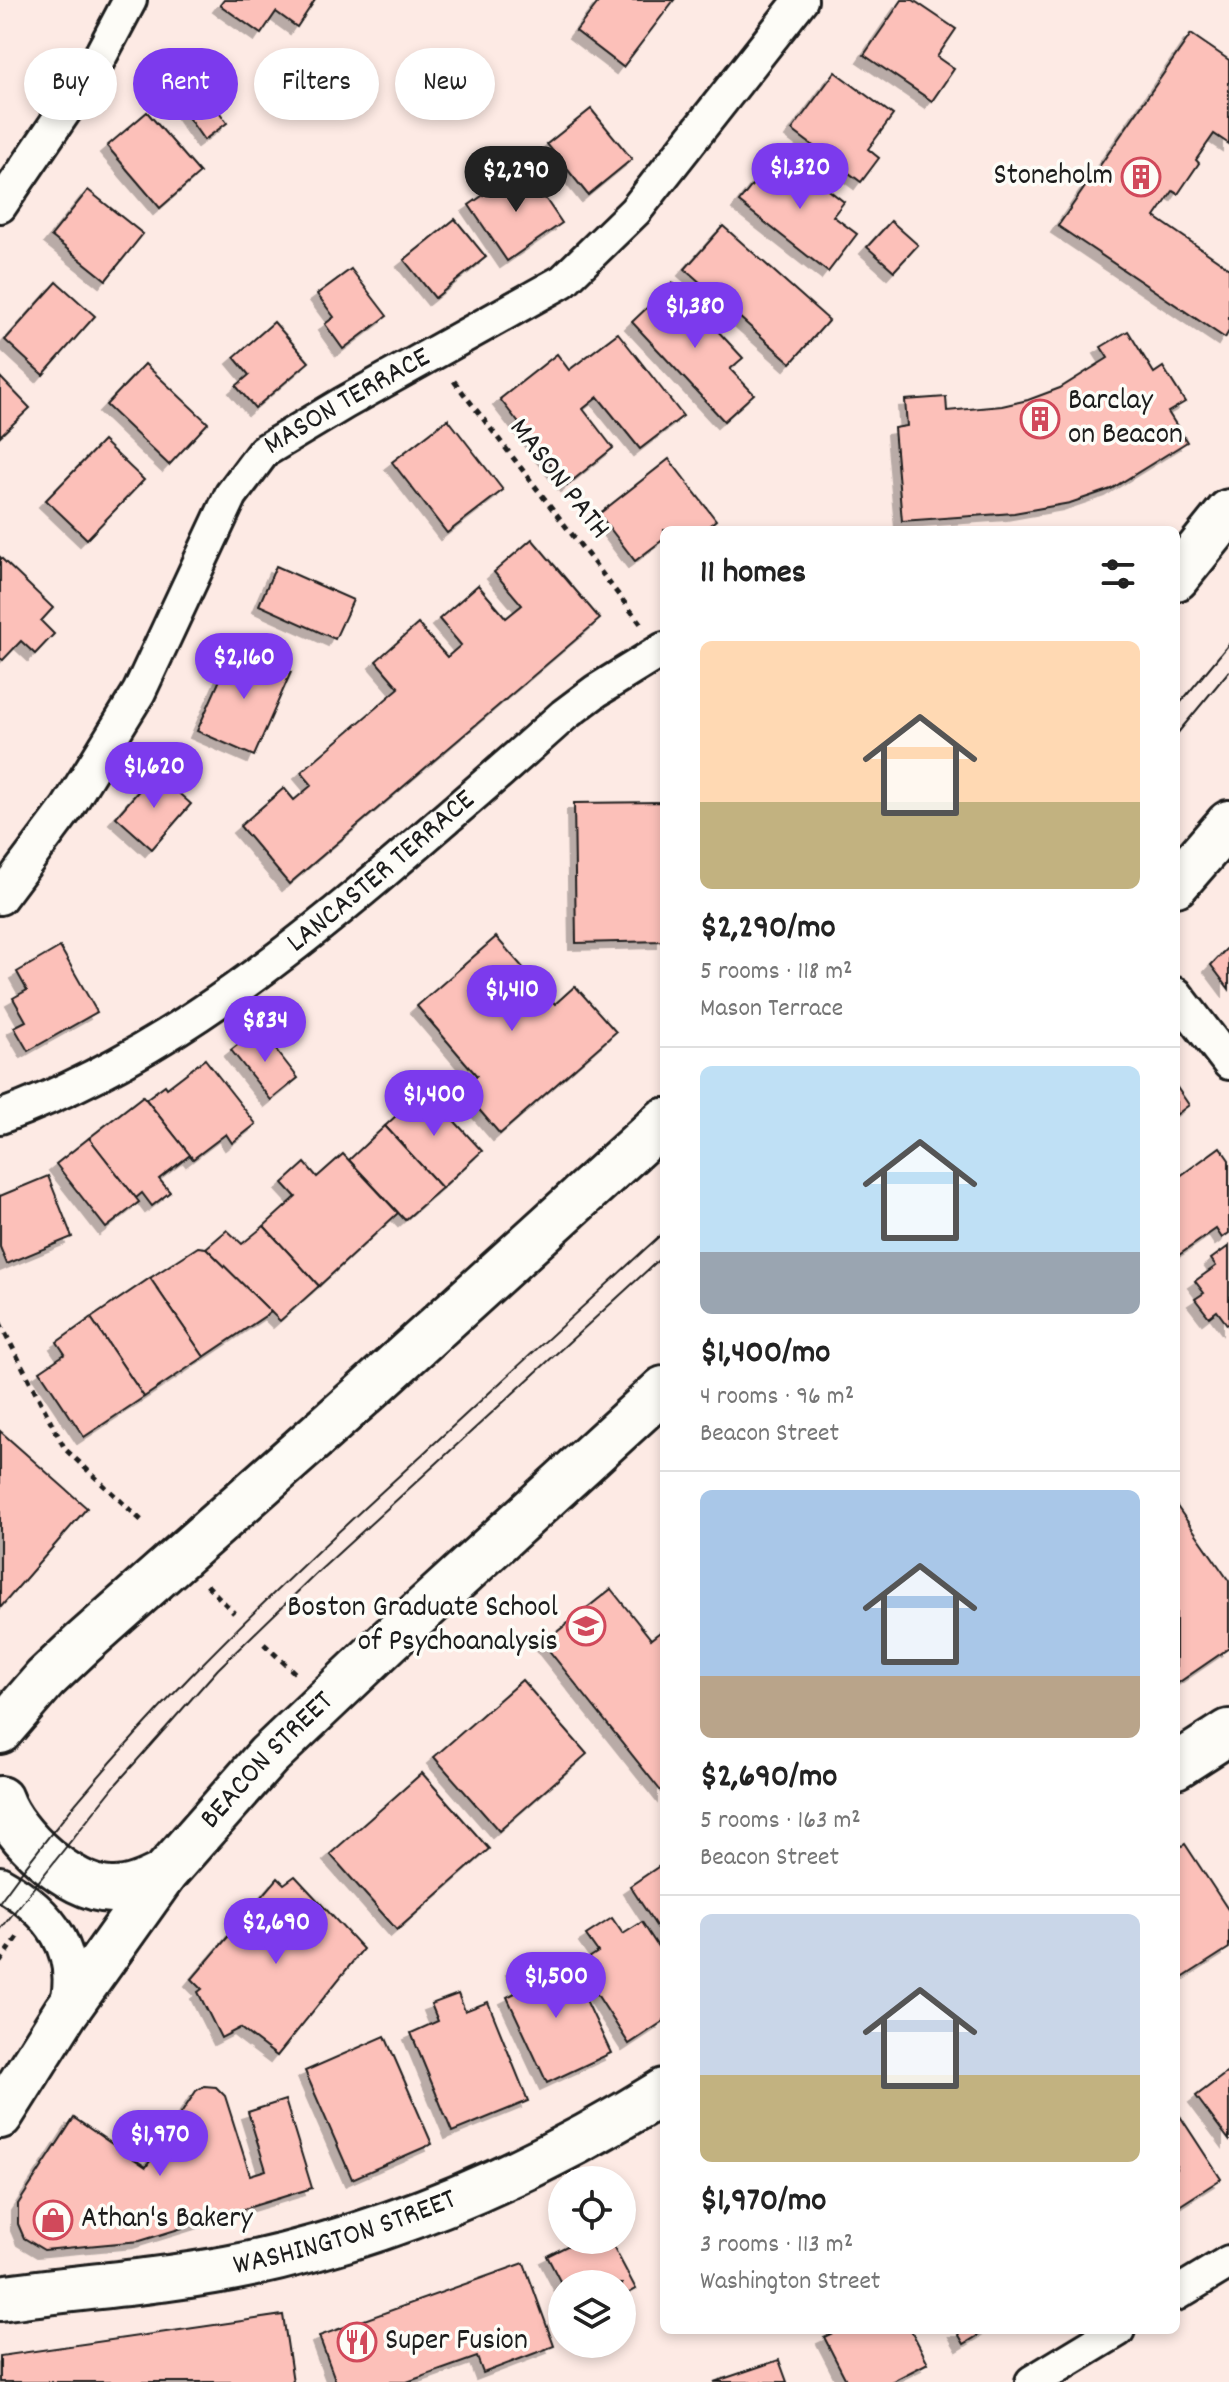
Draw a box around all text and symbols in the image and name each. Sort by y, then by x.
chip: Buy [24,48,117,120]
chip: Rent [133,48,238,120]
chip: Filters [254,48,379,120]
chip: New [395,48,495,120]
pin: $1,320 [735,143,865,211]
pin: $2,290 [451,146,581,214]
text: $1,320 [770,150,830,187]
text: $2,290 [483,153,549,190]
place label: Stoneholm [993,156,1113,199]
building icon: Stoneholm [1120,156,1162,198]
pin: $1,380 [630,282,760,350]
text: $1,380 [665,289,725,326]
street label: MASON TERRACE [256,337,439,467]
place label: Barclay on Beacon [1068,381,1183,458]
building icon: Barclay on Beacon [1019,398,1061,440]
street label: MASON PATH [497,410,619,550]
text: 11 homes [700,550,806,599]
icon: filters [1096,552,1140,596]
pin: $2,160 [179,633,309,701]
text: $2,160 [213,640,275,677]
icon: home [848,693,992,837]
pin: $1,620 [89,742,219,810]
text: $1,620 [123,749,185,786]
street label: LANCASTER TERRACE [278,780,486,964]
text: $2,290/mo [700,905,836,954]
text: 5 rooms · 118 m² [700,954,853,991]
pin: $1,410 [447,965,577,1033]
text: $1,410 [485,972,539,1009]
text: Mason Terrace [700,991,843,1028]
pin: $834 [218,996,312,1064]
text: $834 [242,1003,288,1040]
pin: $1,400 [369,1070,499,1138]
text: $1,400 [403,1077,465,1114]
icon: home [848,1118,992,1262]
text: $1,400/mo [700,1330,831,1379]
text: 4 rooms · 96 m² [700,1379,854,1416]
text: Beacon Street [700,1416,839,1453]
icon: home [848,1542,992,1686]
place label: Boston Graduate School of Psychoanalysis [287,1588,558,1665]
school or university icon: Boston Graduate School of Psychoanalysis [565,1605,607,1647]
street label: BEACON STREET [191,1682,344,1839]
text: $2,690/mo [700,1754,838,1803]
text: 5 rooms · 163 m² [700,1803,861,1840]
text: Beacon Street [700,1840,839,1877]
pin: $2,690 [211,1898,341,1966]
text: $2,690 [242,1905,310,1942]
pin: $1,500 [491,1952,621,2020]
text: $1,500 [524,1959,588,1996]
icon: home [848,1966,992,2110]
pin: $1,970 [95,2110,225,2178]
text: $1,970 [130,2117,190,2154]
map controls [548,2166,636,2358]
button: locate [548,2166,636,2254]
text: $1,970/mo [700,2178,826,2227]
street label: WASHINGTON STREET [230,2179,463,2288]
shop icon: Athan's Bakery [32,2199,74,2241]
place label: Athan's Bakery [81,2199,253,2242]
text: 3 rooms · 113 m² [700,2227,853,2264]
text: Washington Street [700,2264,880,2301]
button: layers [548,2270,636,2358]
restaurant icon: Super Fusion [336,2321,378,2363]
place label: Super Fusion [385,2321,528,2364]

